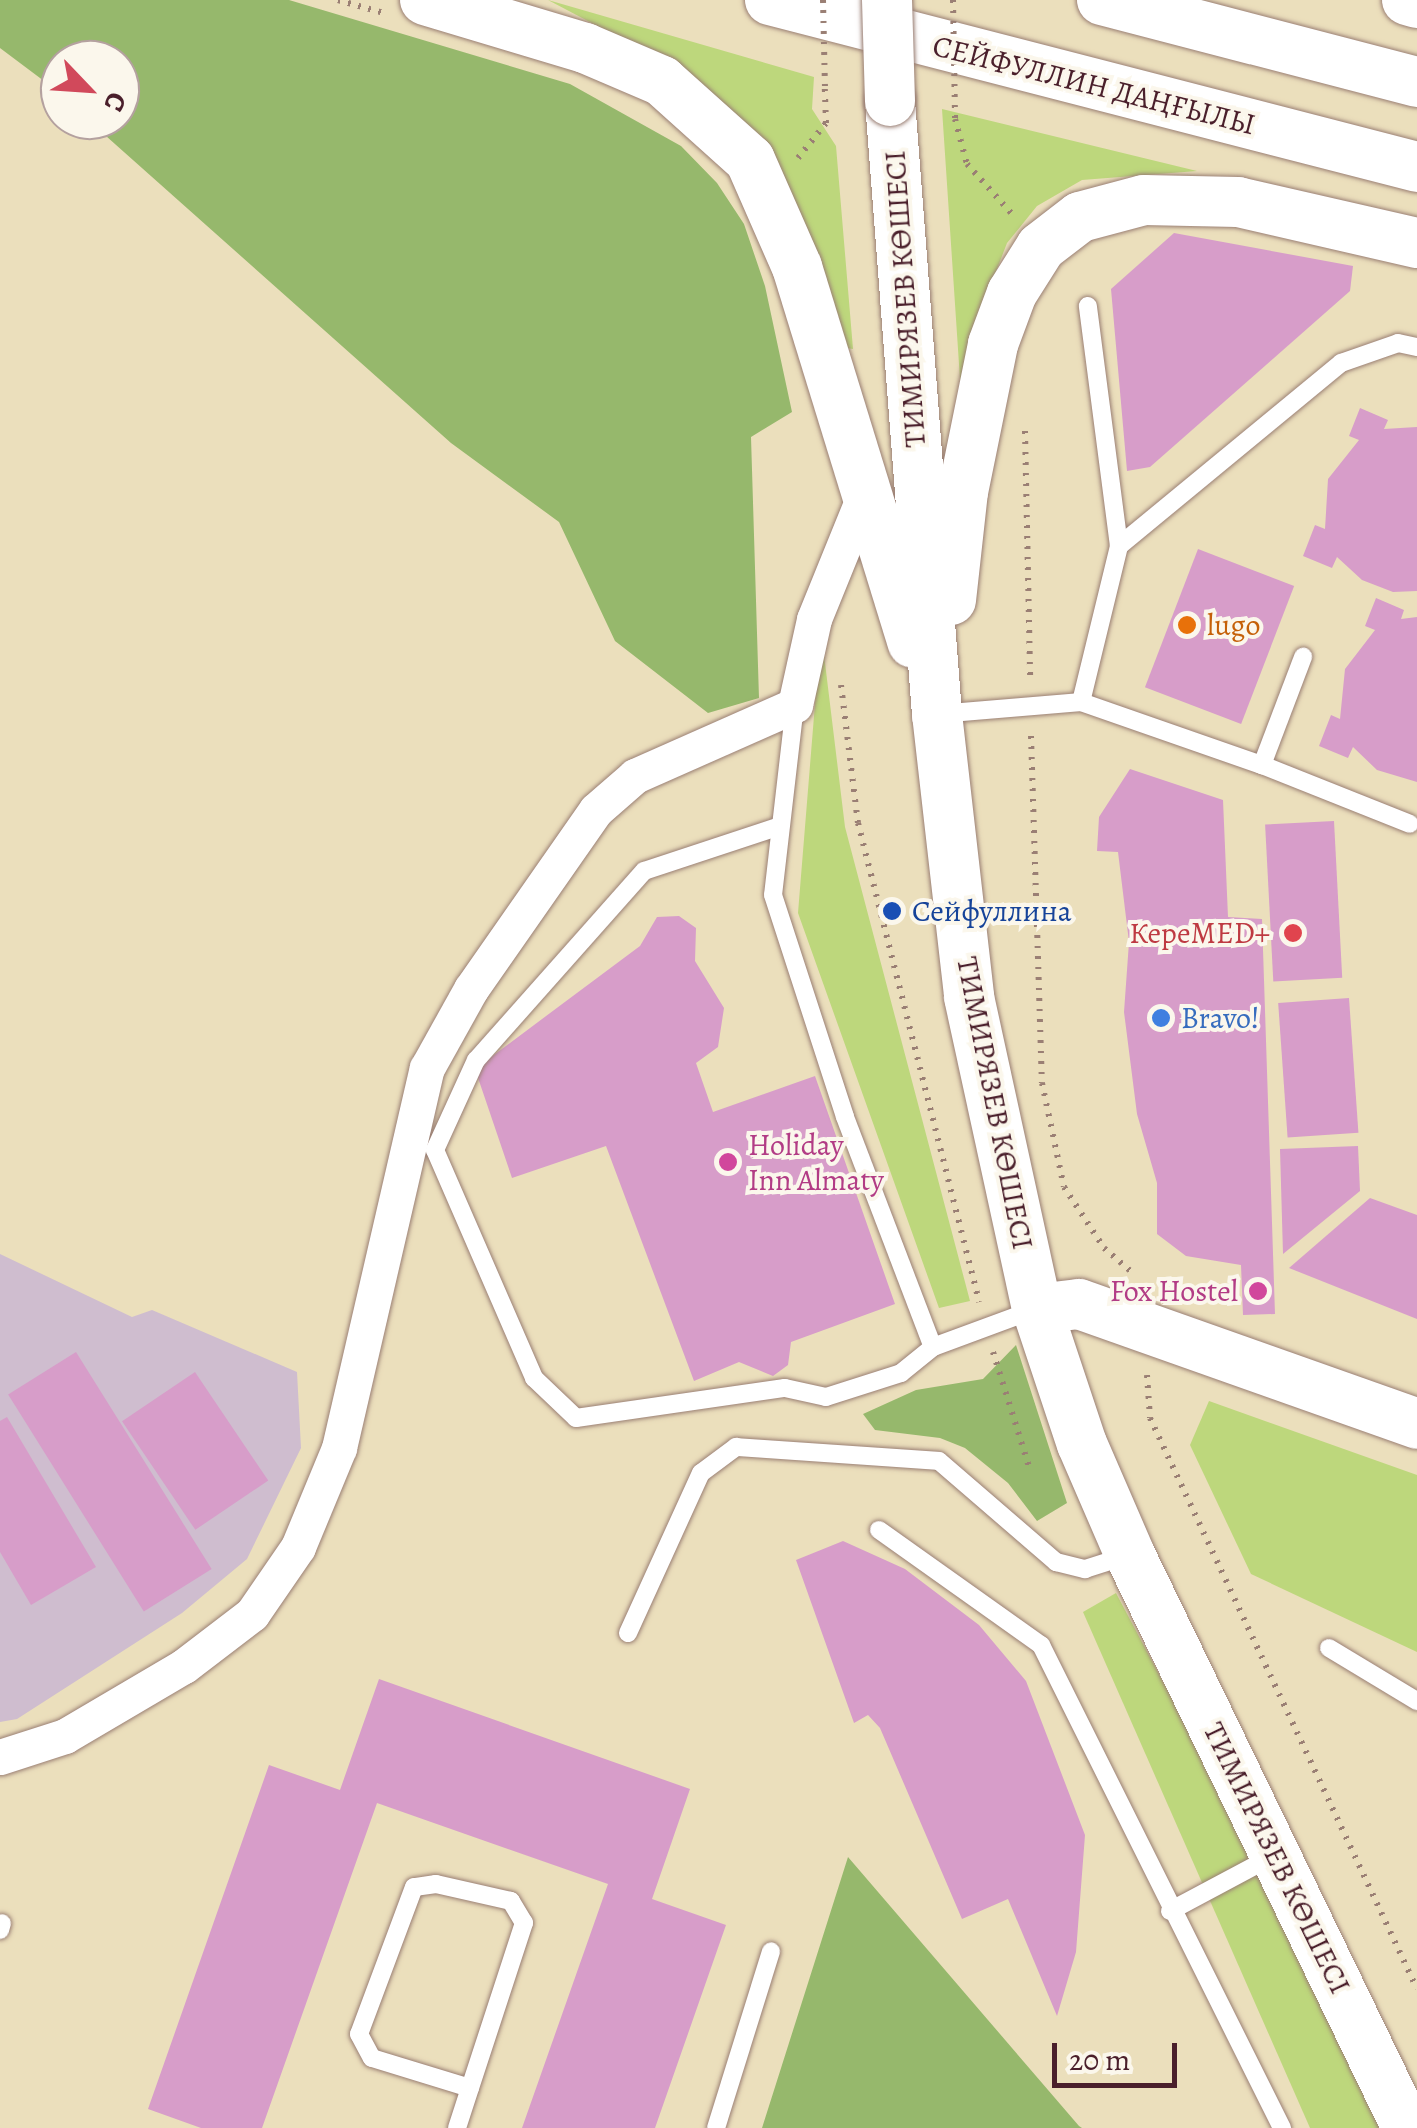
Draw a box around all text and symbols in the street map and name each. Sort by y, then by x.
street label: СЕЙФУЛЛИН ДАҢҒЫЛЫ [929,27,1259,143]
north arrow [40,40,140,140]
text: С [95,86,136,118]
street label: ТИМИРЯЗЕВ КӨШЕСІ [877,149,933,449]
place label: lugo [1207,607,1261,643]
marker: lugo [1176,614,1198,636]
place label: Сейфуллина [912,893,1071,929]
marker: Сейфуллина [881,900,903,922]
place label: КереMED+ [1129,915,1270,951]
marker: КереMED+ [1280,920,1306,946]
street label: ТИМИРЯЗЕВ КӨШЕСІ [949,954,1041,1252]
place label: Bravo! [1181,1000,1260,1036]
marker: Bravo! [1150,1007,1172,1029]
place label: Holiday Inn Almaty [748,1127,884,1198]
marker: Holiday Inn Almaty [717,1151,739,1173]
place label: Fox Hostel [1110,1273,1238,1309]
marker: Fox Hostel [1247,1280,1269,1302]
street label: ТИМИРЯЗЕВ КӨШЕСІ [1196,1716,1358,2000]
scale bar [1057,2023,1182,2085]
text: 20 m [1069,2040,1130,2080]

